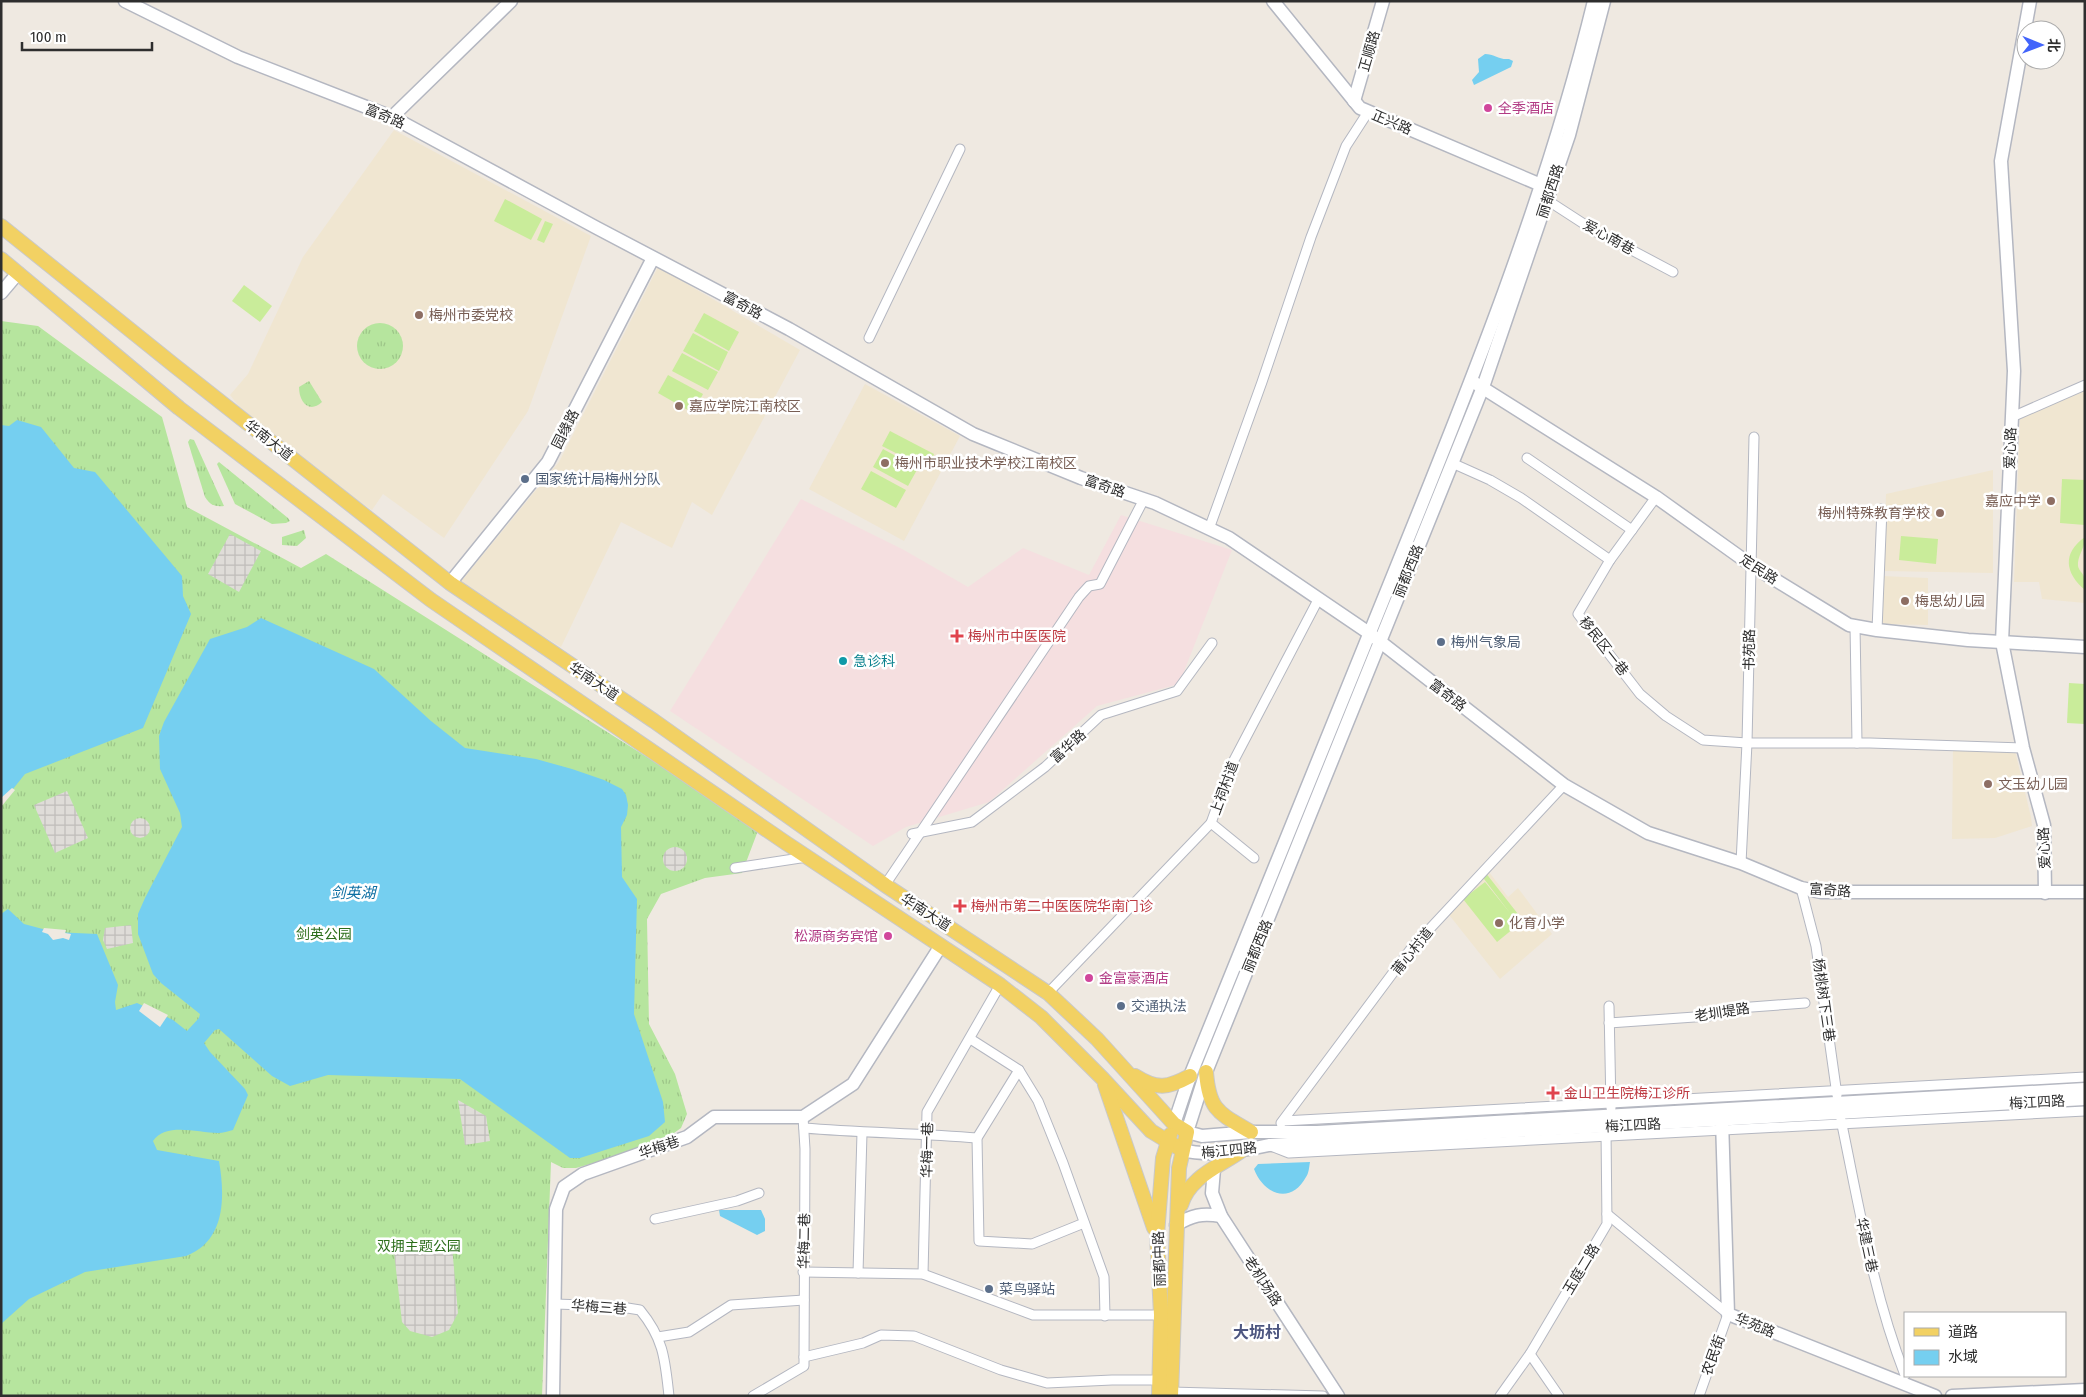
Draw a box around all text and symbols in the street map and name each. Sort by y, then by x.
scale bar [22,20,152,52]
north arrow [2016,20,2066,70]
text: 100 m [30,28,67,46]
street label: 正顺路 [1356,29,1383,74]
text: 北 [2045,38,2062,52]
street label: 富奇路 [362,100,407,132]
place label: 全季酒店 [1498,100,1554,117]
marker: 全季酒店 [1482,102,1494,114]
street label: 正兴路 [1369,106,1414,138]
street label: 丽都西路 [1534,162,1567,220]
street label: 爱心南巷 [1580,216,1637,258]
street label: 富奇路 [720,288,765,323]
place label: 梅州市委党校 [429,307,513,324]
marker: 梅州市委党校 [413,309,425,321]
place label: 嘉应学院江南校区 [689,398,801,415]
marker: 嘉应学院江南校区 [673,400,685,412]
street label: 园缘路 [548,407,583,452]
street label: 华南大道 [241,416,296,464]
street label: 爱心路 [2001,427,2020,469]
place label: 梅州市职业技术学校江南校区 [895,455,1077,472]
marker: 梅州市职业技术学校江南校区 [879,457,891,469]
place label: 国家统计局梅州分队 [535,471,661,488]
street label: 富奇路 [1082,472,1127,501]
marker: 国家统计局梅州分队 [519,473,531,485]
place label: 嘉应中学 [1985,493,2041,510]
marker: 嘉应中学 [2045,495,2057,507]
place label: 梅州特殊教育学校 [1818,505,1930,522]
marker: 梅州特殊教育学校 [1934,507,1946,519]
street label: 丽都西路 [1390,542,1427,600]
street label: 定民路 [1736,551,1781,588]
place label: 梅思幼儿园 [1915,593,1985,610]
marker: 梅思幼儿园 [1899,595,1911,607]
street label: 移民区一巷 [1575,613,1632,679]
place label: 梅州市中医医院 [968,628,1066,645]
marker: 梅州市中医医院 [950,629,964,643]
street label: 书苑路 [1741,629,1758,671]
place label: 梅州气象局 [1451,634,1521,651]
marker: 梅州气象局 [1435,636,1447,648]
place label: 急诊科 [853,653,895,670]
marker: 急诊科 [837,655,849,667]
street label: 华南大道 [566,659,622,704]
street label: 富奇路 [1426,676,1469,715]
street label: 富华路 [1047,726,1090,767]
street label: 上祠村道 [1207,759,1242,817]
place label: 文玉幼儿园 [1998,776,2068,793]
marker: 文玉幼儿园 [1982,778,1994,790]
street label: 爱心路 [2035,827,2054,869]
street label: 富奇路 [1808,881,1852,900]
water label: 剑英湖 [330,884,377,902]
street label: 华南大道 [898,890,954,935]
place label: 梅州市第二中医医院华南门诊 [971,898,1153,915]
marker: 梅州市第二中医医院华南门诊 [953,899,967,913]
place label: 化育小学 [1509,915,1565,932]
street label: 丽都西路 [1239,917,1276,975]
marker: 化育小学 [1493,917,1505,929]
street label: 莆心村道 [1388,924,1437,978]
park label: 剑英公园 [296,926,352,943]
place label: 松源商务宾馆 [794,928,878,945]
marker: 松源商务宾馆 [882,930,894,942]
street label: 杨桃树下三巷 [1809,957,1838,1043]
place label: 金富豪酒店 [1099,970,1169,987]
marker: 金富豪酒店 [1083,972,1095,984]
place label: 交通执法 [1131,998,1187,1015]
marker: 交通执法 [1115,1000,1127,1012]
street label: 老圳堤路 [1693,1000,1751,1025]
place label: 金山卫生院梅江诊所 [1564,1085,1690,1102]
marker: 金山卫生院梅江诊所 [1546,1086,1560,1100]
street label: 梅江四路 [2009,1093,2065,1112]
street label: 梅江四路 [1605,1116,1661,1135]
street label: 华梅一巷 [919,1122,936,1178]
street label: 华梅巷 [637,1133,682,1162]
street label: 梅江四路 [1200,1139,1258,1162]
street label: 华梅二巷 [796,1213,813,1269]
street label: 华建三巷 [1852,1216,1881,1274]
street label: 丽都中路 [1150,1231,1169,1287]
park label: 双拥主题公园 [377,1238,461,1255]
street label: 玉庭二路 [1560,1241,1603,1298]
street label: 老机场路 [1240,1253,1285,1309]
place label: 菜鸟驿站 [999,1281,1055,1298]
marker: 菜鸟驿站 [983,1283,995,1295]
street label: 华梅三巷 [570,1297,627,1318]
street label: 华苑路 [1732,1310,1777,1341]
legend [1904,1312,2066,1377]
district label: 大坜村 [1233,1323,1281,1342]
text: 道路 [1948,1323,1978,1341]
street label: 农民街 [1698,1333,1729,1378]
text: 水域 [1948,1348,1978,1366]

